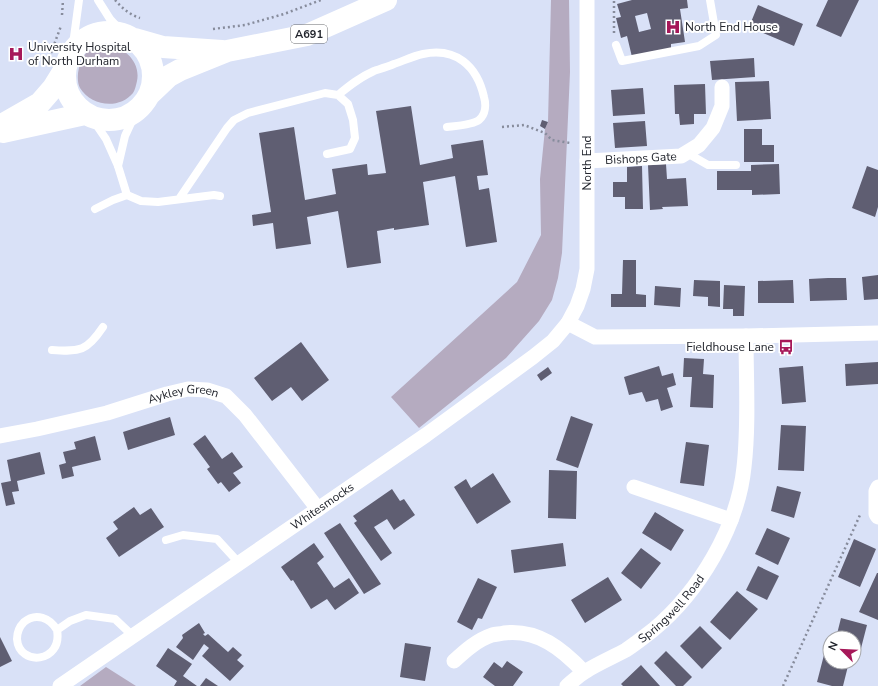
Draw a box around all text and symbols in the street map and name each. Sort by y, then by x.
hospital icon: North End House [664,18,682,36]
place label: North End House [685,19,778,35]
road number: A691 [291,25,327,43]
place label: University Hospital of North Durham [28,39,131,69]
hospital icon: University Hospital of North Durham [7,45,25,63]
street label: North End [579,135,595,191]
street label: Bishops Gate [605,148,677,168]
bus stop icon: Fieldhouse Lane [777,338,795,356]
place label: Fieldhouse Lane [686,339,774,355]
street label: Aykley Green [146,381,221,408]
street label: Whitesmocks [287,479,357,533]
street label: Springwell Road [635,571,708,647]
north arrow [822,630,862,670]
text: N [825,639,842,653]

